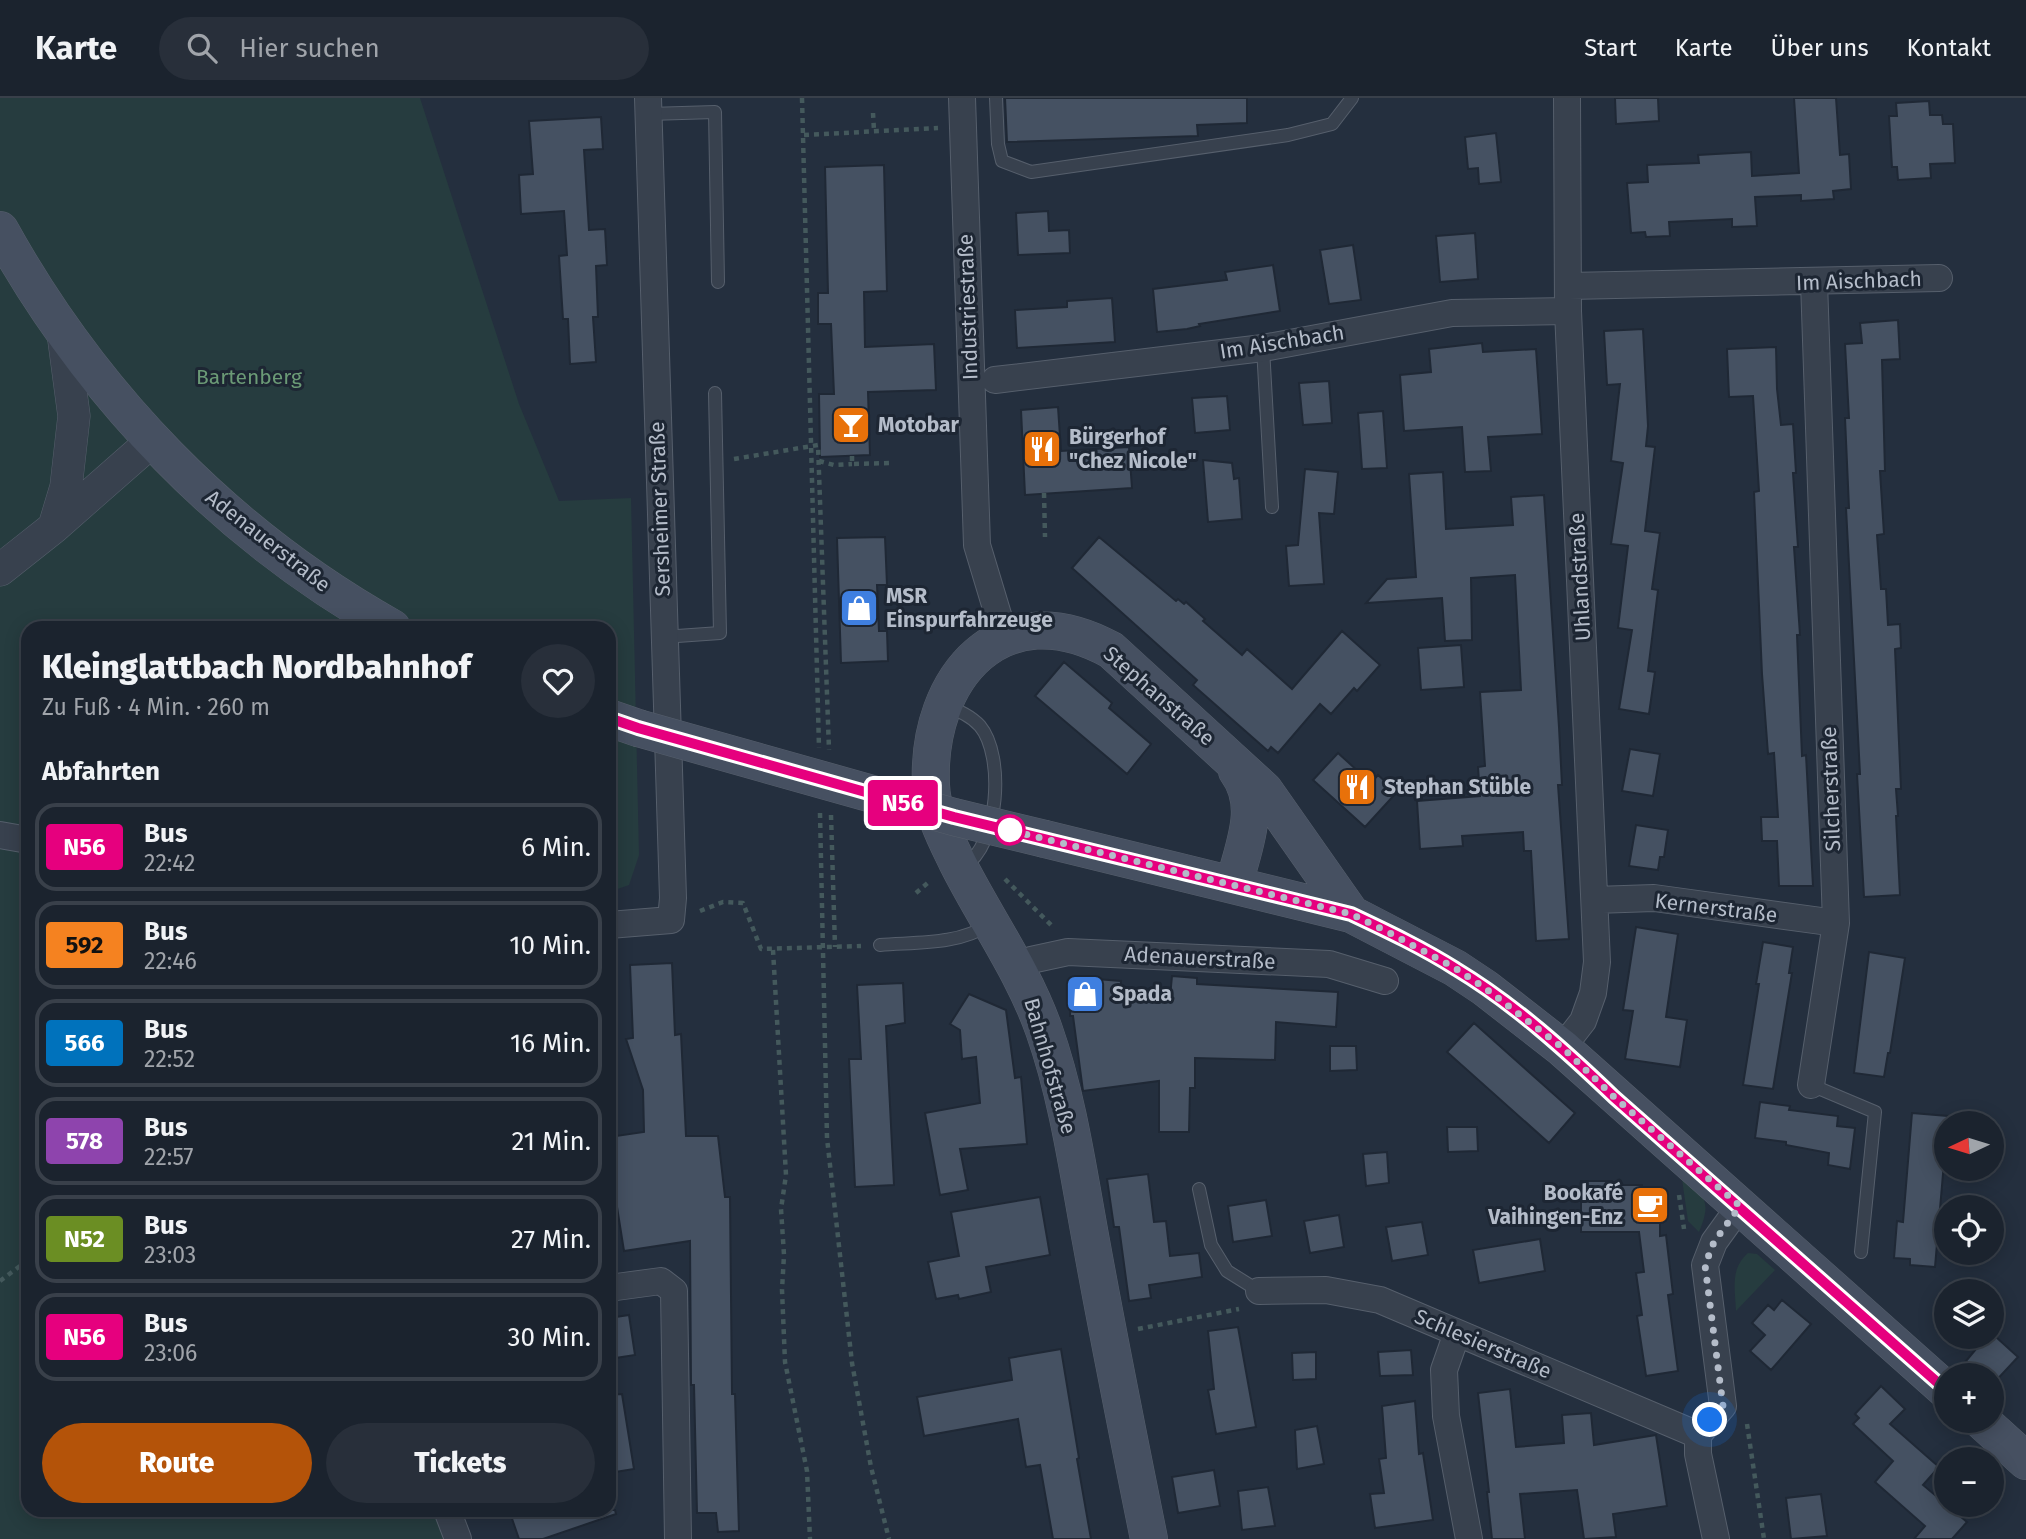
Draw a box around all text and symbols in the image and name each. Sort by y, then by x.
search box [159,17,649,80]
text: Karte [35,28,117,68]
icon: search [183,29,221,67]
text: Hier suchen [239,33,380,64]
text: Start [1584,34,1637,62]
text: Karte [1675,34,1733,62]
text: Über uns [1771,34,1869,62]
text: Kontakt [1907,34,1991,62]
street label: Industriestraße [952,233,984,381]
street label: Im Aischbach [1796,266,1922,296]
street label: Im Aischbach [1218,319,1346,365]
park label: Bartenberg [196,364,302,390]
bar icon: Motobar [830,404,872,446]
place label: Motobar [878,412,960,438]
street label: Sersheimer Straße [644,421,676,597]
place label: Bürgerhof "Chez Nicole" [1069,424,1197,474]
restaurant icon: Bürgerhof "Chez Nicole" [1021,428,1063,470]
street label: Adenauerstraße [200,484,336,598]
street label: Uhlandstraße [1564,512,1596,642]
place label: MSR Einspurfahrzeuge [886,583,1053,633]
shop icon: MSR Einspurfahrzeuge [838,587,880,629]
street label: Stephanstraße [1098,641,1220,751]
button: heart [521,644,595,718]
text: Kleinglattbach Nordbahnhof [42,647,471,687]
text: Zu Fuß · 4 Min. · 260 m [42,693,270,721]
street label: Silcherstraße [1816,726,1846,852]
text: Abfahrten [42,756,160,787]
restaurant icon: Stephan Stüble [1336,766,1378,808]
place label: Stephan Stüble [1384,774,1531,800]
line badge: N56 [863,780,943,826]
text: N56 [882,789,924,817]
unlabelled marker [995,815,1025,845]
text: Bus [144,818,187,849]
text: 6 Min. [521,832,591,863]
text: N56 [63,833,106,861]
text: 22:42 [144,849,195,877]
street label: Kernerstraße [1653,888,1779,928]
text: Bus [144,916,187,947]
text: 10 Min. [509,930,591,961]
text: 592 [66,931,103,959]
street label: Adenauerstraße [1124,941,1276,975]
text: 22:46 [144,947,197,975]
shop icon: Spada [1064,973,1106,1015]
place label: Spada [1112,981,1172,1007]
street label: Bahnhofstraße [1018,995,1082,1137]
text: Bus [144,1014,187,1045]
text: 16 Min. [510,1028,591,1059]
text: 566 [65,1029,104,1057]
text: 22:52 [144,1045,195,1073]
north arrow [1934,1111,2004,1181]
map controls [1934,1111,2004,1517]
text: Bus [144,1112,187,1143]
text: 21 Min. [512,1126,591,1157]
text: 578 [66,1127,103,1155]
text: 22:57 [144,1143,194,1171]
place label: Bookafé Vaihingen-Enz [1487,1180,1623,1230]
cafe icon: Bookafé Vaihingen-Enz [1629,1184,1671,1226]
button: locate [1934,1195,2004,1265]
text: Bus [144,1210,187,1241]
text: 27 Min. [511,1224,591,1255]
text: N52 [64,1225,105,1253]
text: 23:03 [144,1241,196,1269]
button: layers [1934,1279,2004,1349]
street label: Schlesierstraße [1411,1303,1555,1385]
text: Bus [144,1308,187,1339]
text: 30 Min. [508,1322,591,1353]
text: N56 [63,1323,106,1351]
text: 23:06 [144,1339,197,1367]
button: + [1934,1363,2004,1433]
your location [1692,1402,1727,1437]
button: Route [42,1423,312,1503]
button: Tickets [326,1423,595,1503]
button: − [1934,1447,2004,1517]

